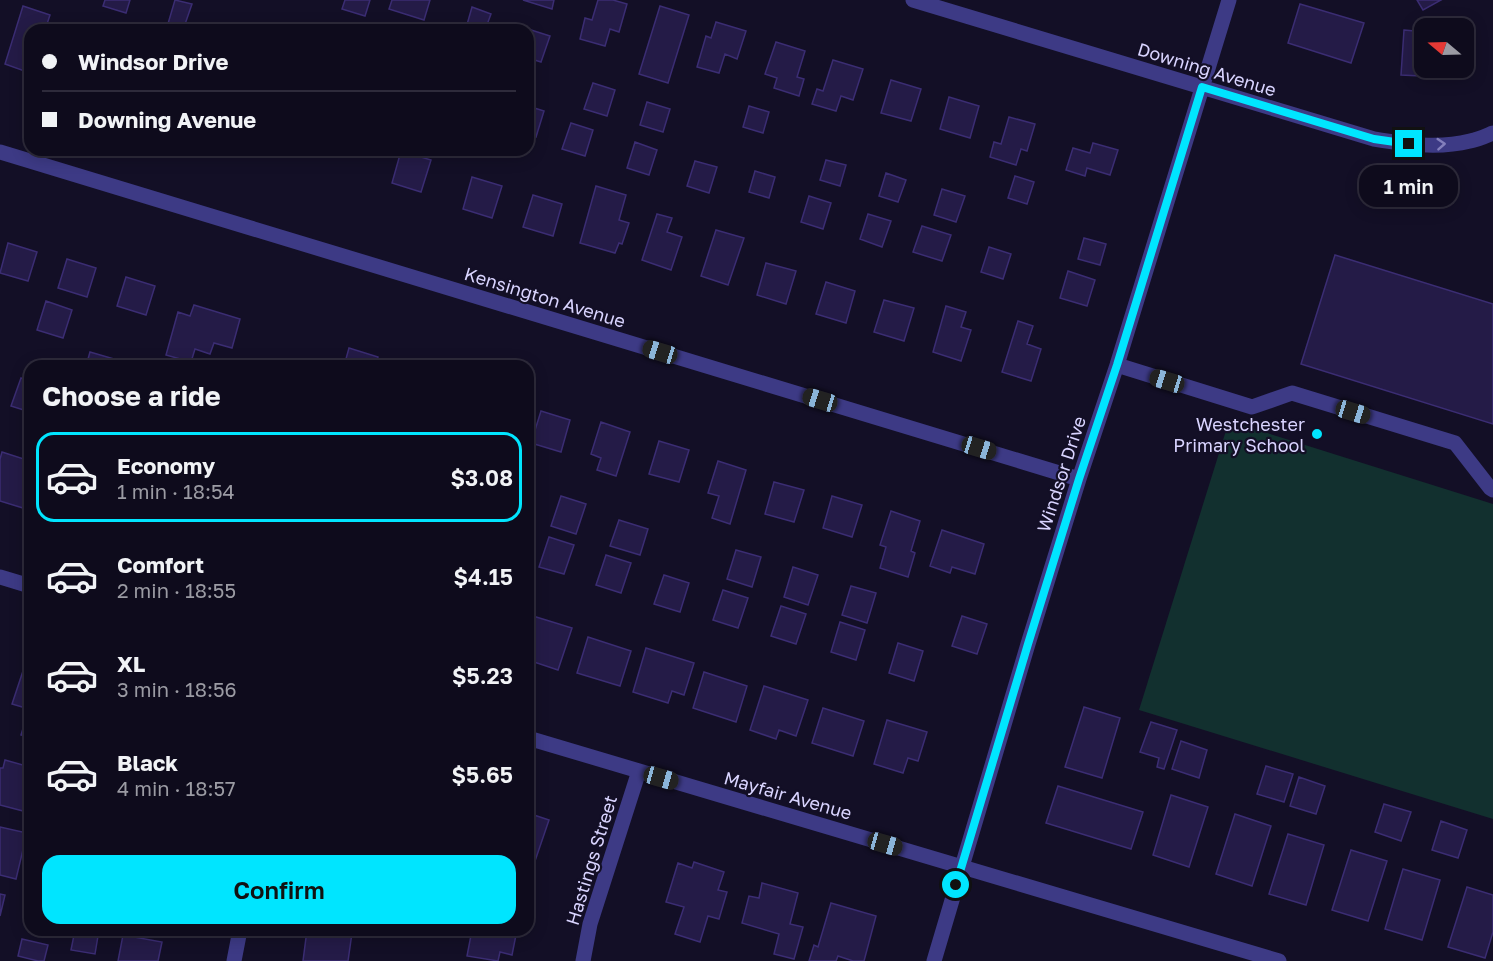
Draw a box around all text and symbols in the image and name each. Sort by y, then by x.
north arrow [1414,18,1474,78]
map controls [1414,18,1474,78]
street label: Downing Avenue [1135,37,1279,101]
text: Windsor Drive [78,48,229,75]
text: Downing Avenue [78,106,256,133]
route end [1395,130,1422,157]
one-way arrow [1436,138,1445,151]
callout: 1 min [1360,165,1458,207]
text: 1 min [1383,174,1434,198]
street label: Kensington Avenue [462,262,628,332]
car [640,338,680,366]
car [1147,367,1187,395]
text: Choose a ride [42,380,221,412]
car [800,386,840,414]
car [1333,398,1373,426]
street label: Windsor Drive [1032,413,1090,535]
place label: Westchester Primary School [1173,413,1305,456]
marker: Westchester Primary School [1310,427,1324,441]
car [959,434,999,462]
icon: car [45,450,99,504]
text: Economy [117,452,215,479]
text: $3.08 [450,464,513,491]
text: 1 min · 18:54 [117,479,235,503]
icon: car [45,549,99,603]
text: Comfort [117,551,204,578]
text: $4.15 [454,563,513,590]
text: 2 min · 18:55 [117,578,236,602]
icon: car [45,648,99,702]
text: XL [117,650,145,677]
text: $5.23 [452,662,513,689]
text: 3 min · 18:56 [117,677,237,701]
icon: car [45,747,99,801]
text: Black [117,749,178,776]
text: $5.65 [452,761,513,788]
car [641,764,681,792]
street label: Mayfair Avenue [722,766,854,824]
text: 4 min · 18:57 [117,776,236,800]
street label: Hastings Street [561,792,621,928]
car [865,830,905,858]
button: Confirm [42,855,516,924]
route start [942,871,969,898]

